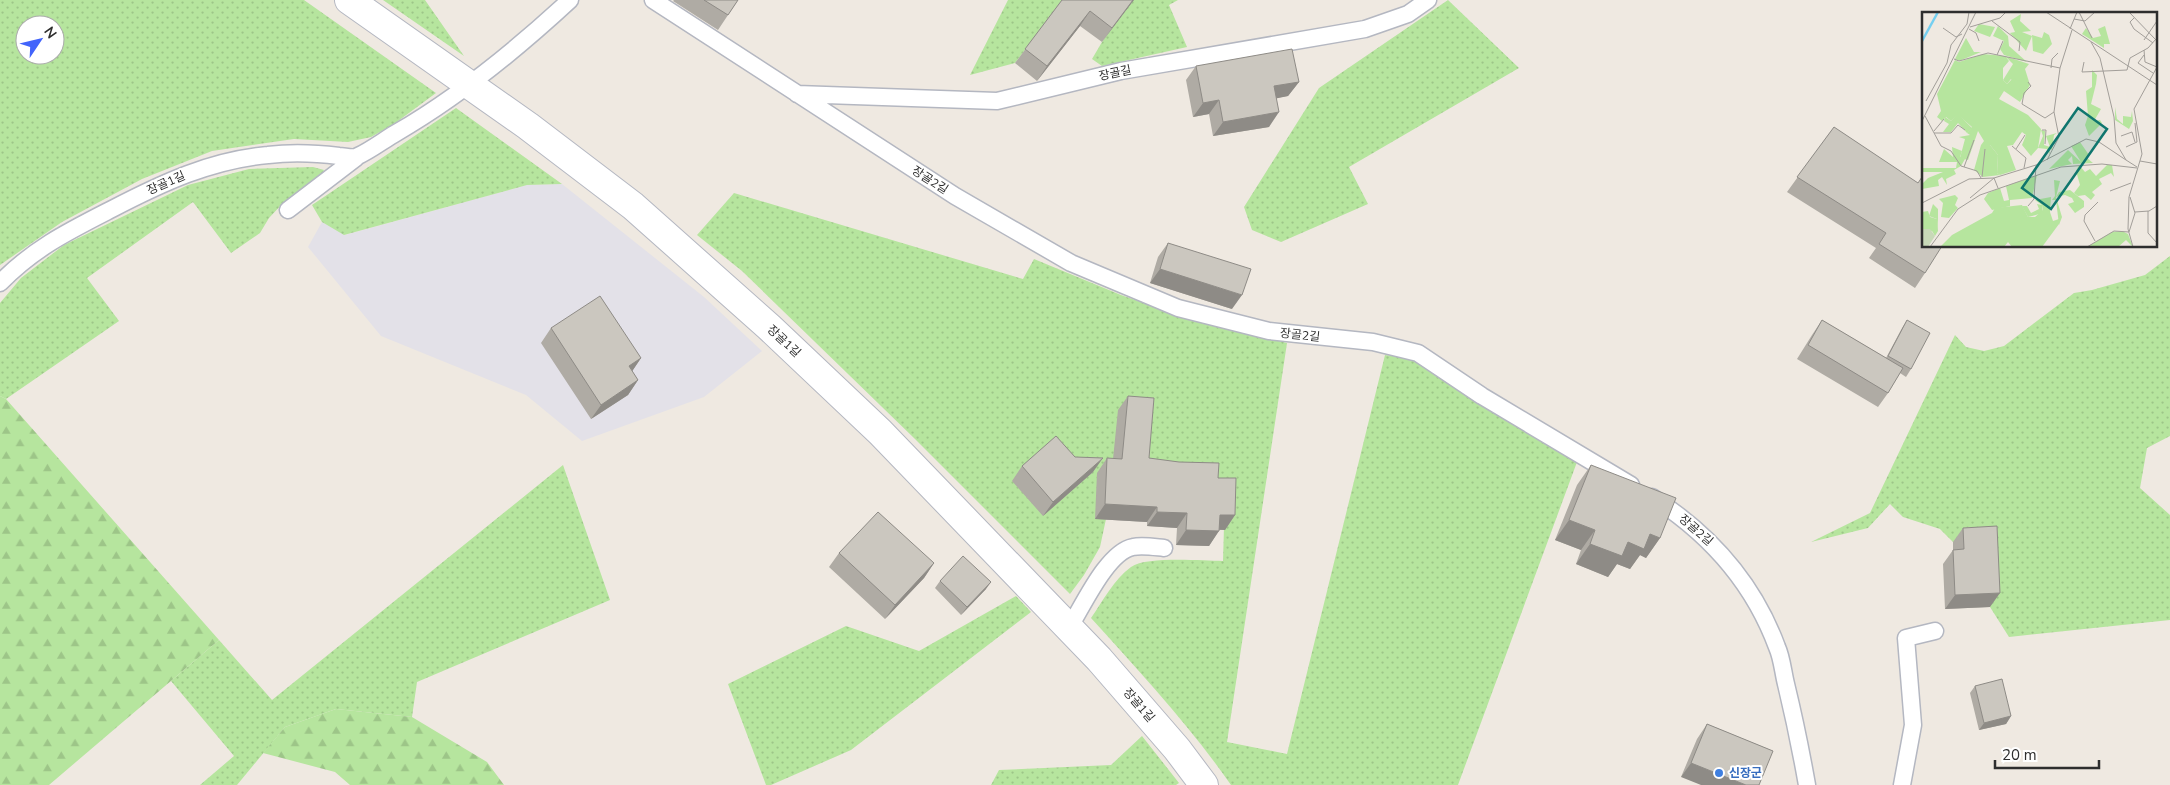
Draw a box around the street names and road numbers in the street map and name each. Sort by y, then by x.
street label: 장골길 [1097,62,1133,84]
street label: 장골2길 [909,162,951,198]
street label: 장골1길 [144,167,188,199]
street label: 장골1길 [764,321,804,361]
street label: 장골2길 [1279,325,1321,345]
street label: 장골2길 [1676,511,1716,549]
street label: 장골1길 [1120,685,1158,725]

